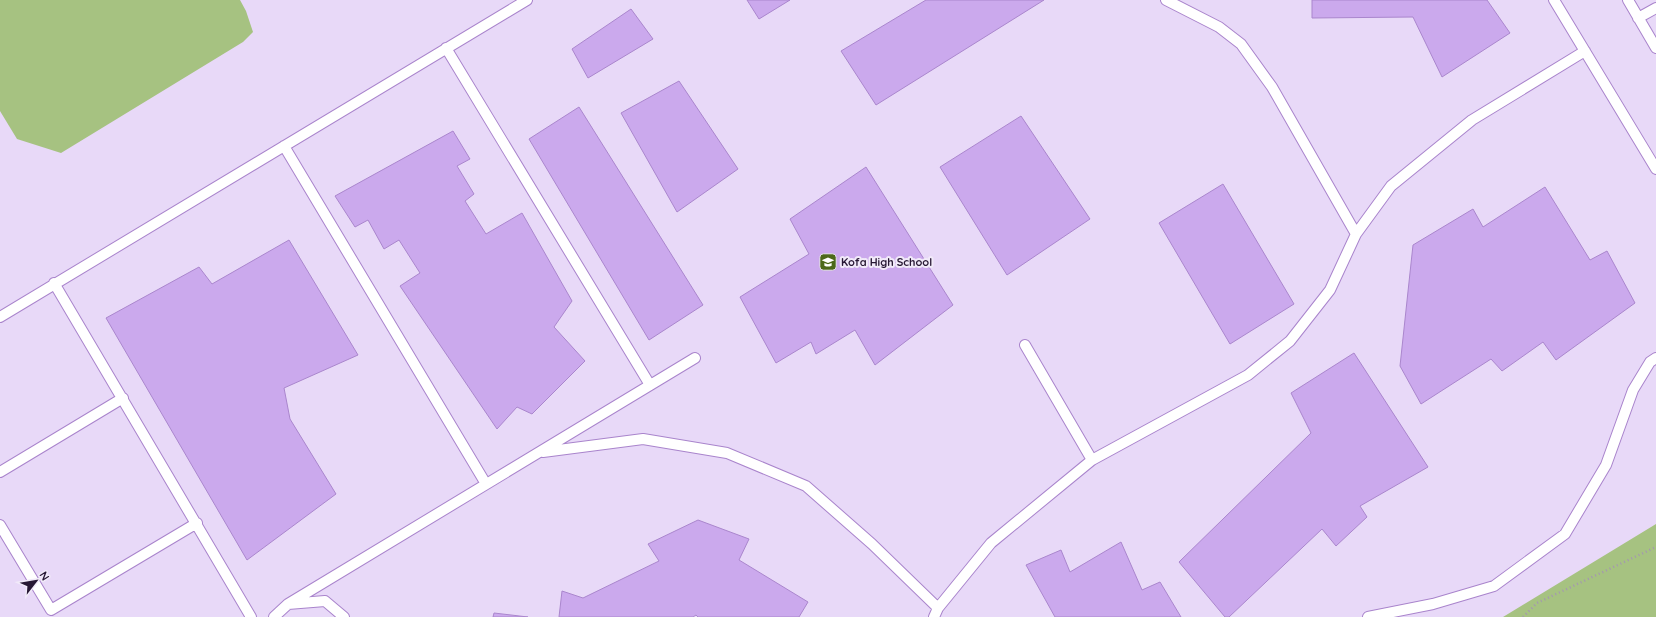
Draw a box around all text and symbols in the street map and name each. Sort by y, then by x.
school or university icon: Kofa High School [818,252,838,272]
place label: Kofa High School [841,255,932,269]
north arrow [16,561,56,601]
text: N [36,569,53,583]

